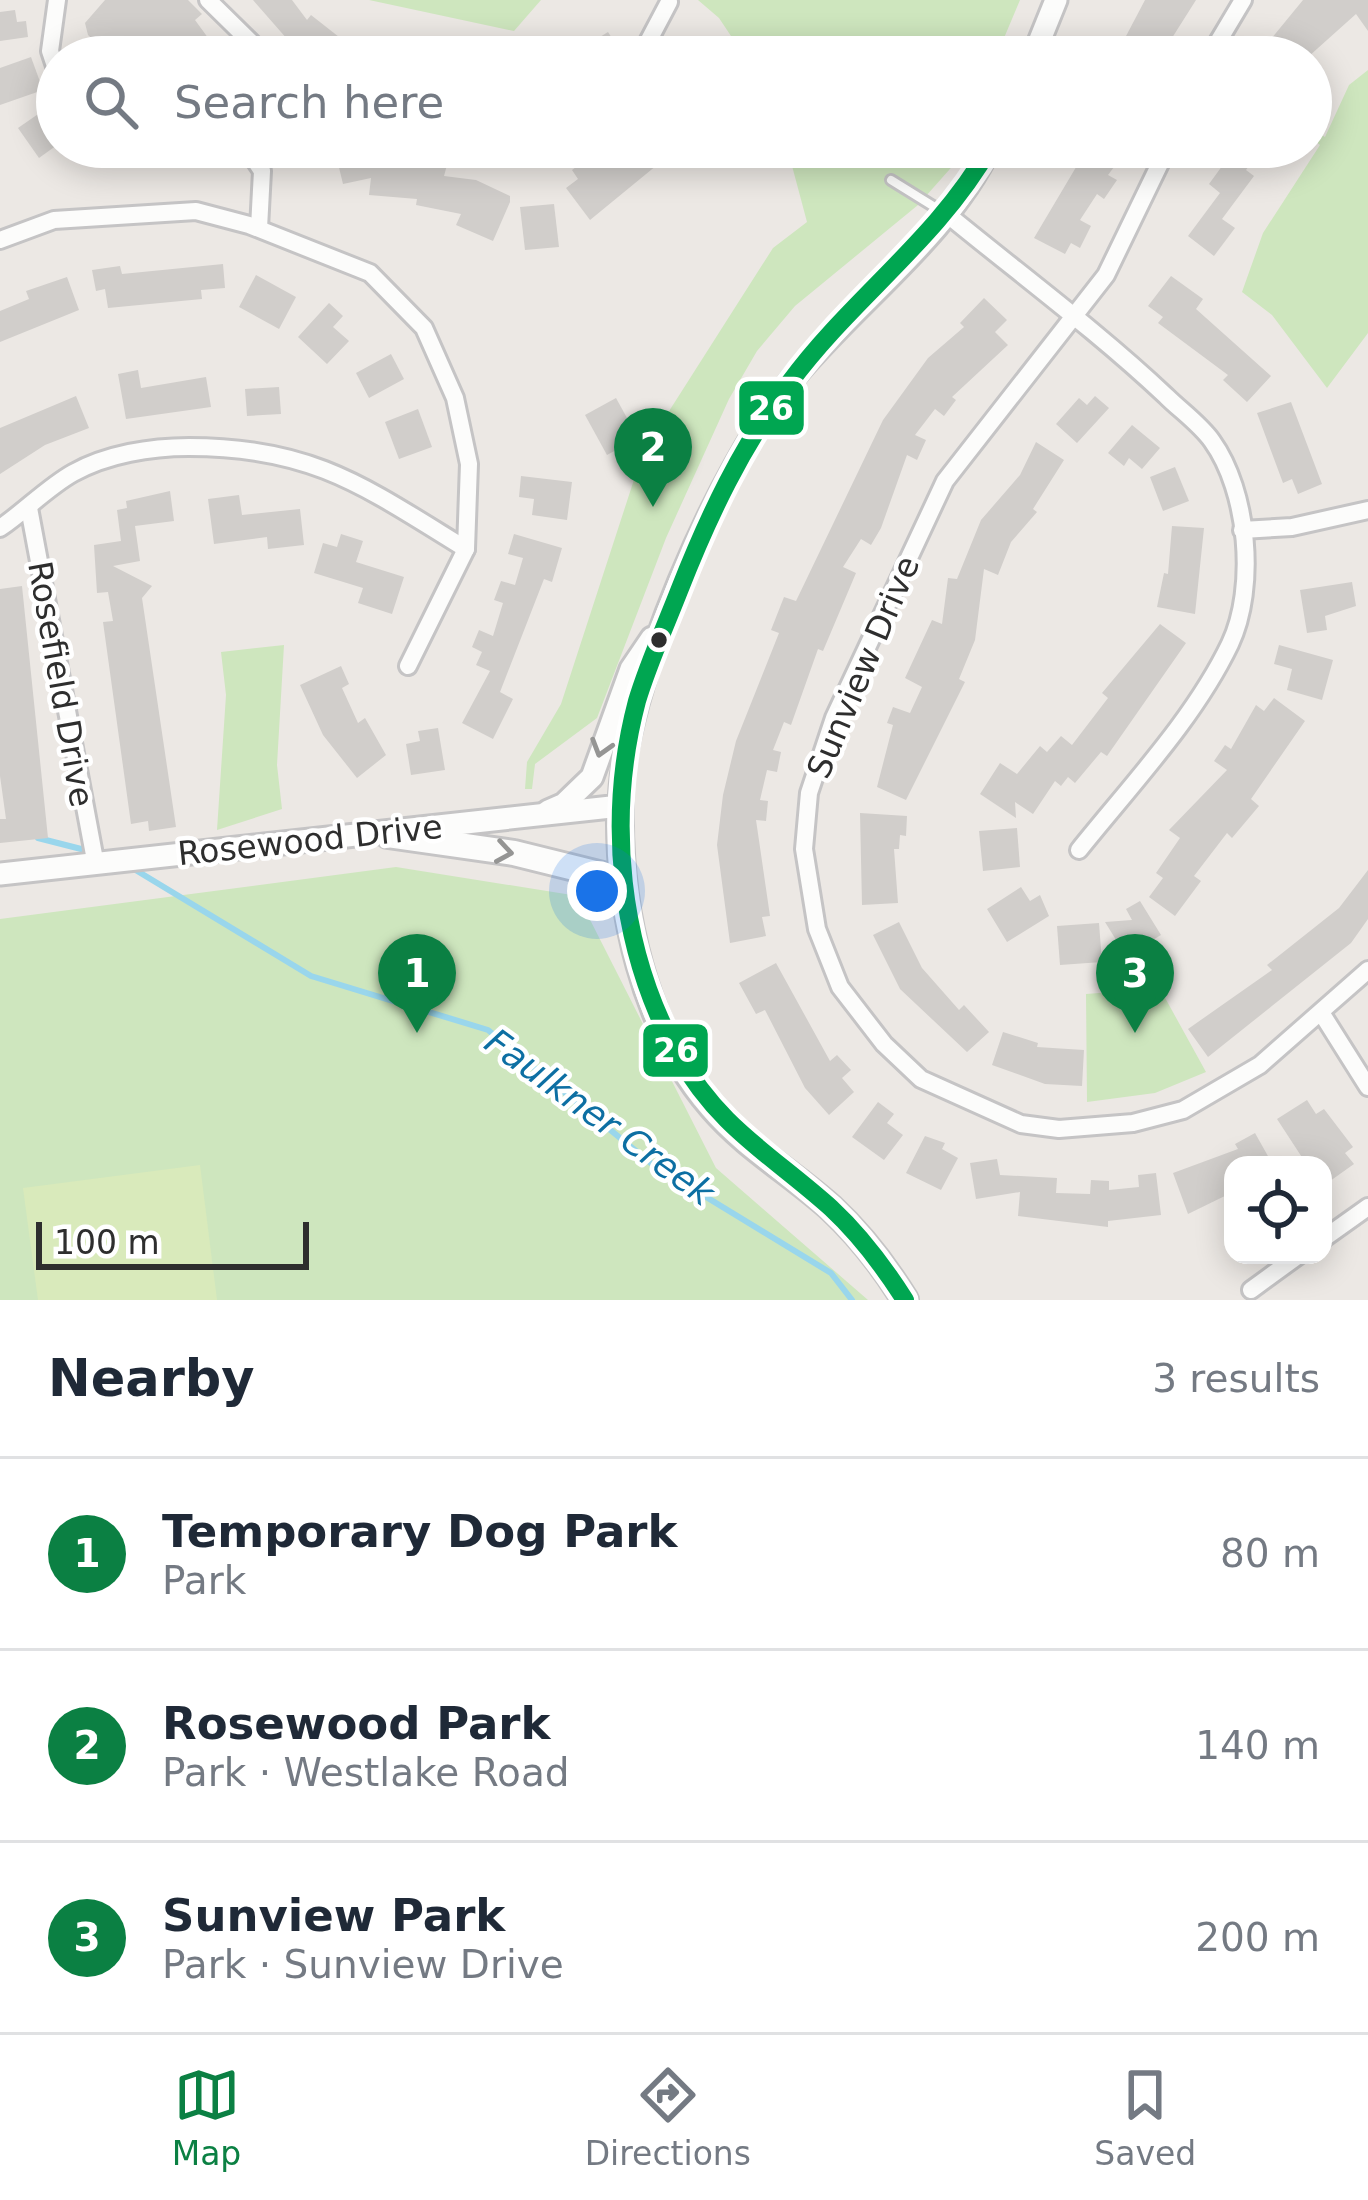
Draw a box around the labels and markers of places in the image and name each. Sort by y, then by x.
pin: 2 [614,408,692,507]
unlabelled marker [648,629,670,651]
pin: 1 [378,934,456,1033]
pin: 3 [1096,934,1174,1033]

